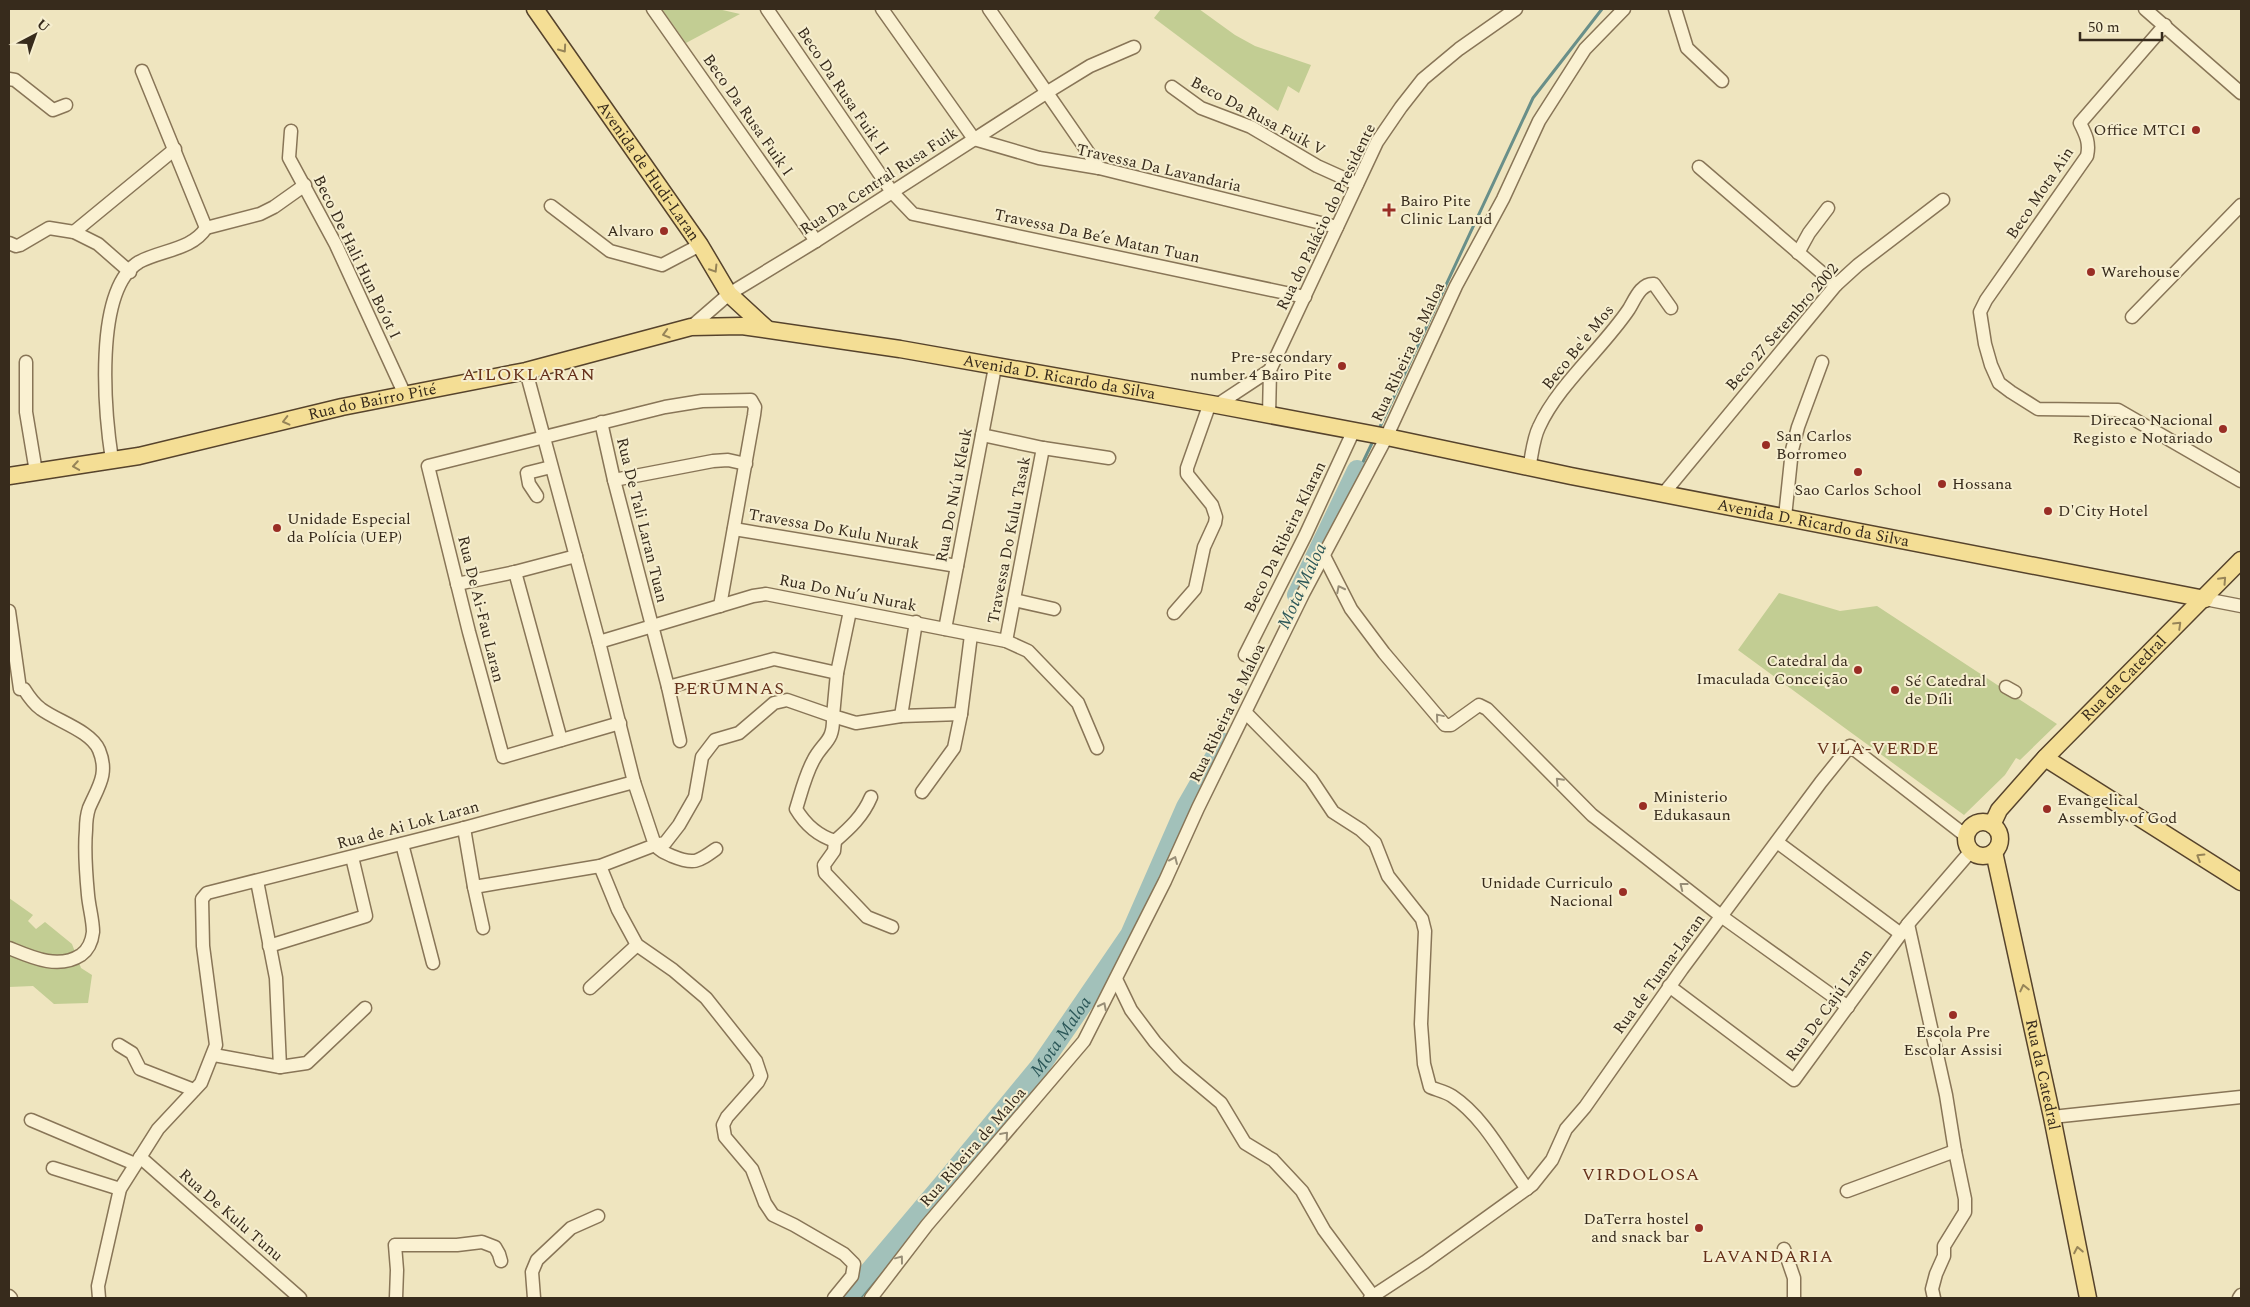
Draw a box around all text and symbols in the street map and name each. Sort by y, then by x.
north arrow [10,10,60,60]
scale bar [2080,10,2162,42]
text: U [32,14,55,38]
text: 50 m [2088,16,2120,39]
street label: Beco Da Rusa Fuik II [791,22,895,160]
one-way arrow [557,43,566,53]
street label: Beco Da Rusa Fuik I [697,49,799,181]
street label: Beco Da Rusa Fuik V [1186,70,1330,162]
street label: Avenida de Hudi-Laran [591,96,706,246]
place label: Office MTCI [2094,118,2186,142]
street label: Rua do Palácio do Presidente [1270,119,1382,315]
street label: Rua Da Central Rusa Fuik [795,121,963,241]
marker: Office MTCI [2190,124,2202,136]
street label: Travessa Da Lavandaria [1074,137,1244,199]
street label: Beco Mota Ain [2000,142,2080,244]
street label: Beco De Hali Hun Bo’ot I [307,171,407,343]
place label: Bairo Pite Clinic Lanud [1400,189,1492,231]
street label: Travessa Da Be’e Matan Tuan [992,202,1202,270]
marker: Bairo Pite Clinic Lanud [1382,203,1396,217]
place label: Alvaro [607,219,654,243]
marker: Alvaro [658,225,670,237]
street label: Beco 27 Setembro 2002 [1720,258,1844,396]
place label: Warehouse [2101,260,2180,284]
one-way arrow [708,264,718,273]
marker: Warehouse [2085,266,2097,278]
street label: Rua Ribeira de Maloa [1365,278,1451,426]
street label: Beco Be'e Mos [1536,299,1620,395]
one-way arrow [661,328,670,339]
place label: Pre-secondary number 4 Bairo Pite [1190,345,1333,387]
street label: Avenida D. Ricardo da Silva [961,348,1158,406]
marker: Pre-secondary number 4 Bairo Pite [1336,360,1348,372]
district label: AILOKLARAN [462,361,596,388]
street label: Rua do Bairro Pité [306,377,439,427]
place label: Direcao Nacional Registo e Notariado [2072,408,2213,450]
one-way arrow [281,415,290,426]
marker: Direcao Nacional Registo e Notariado [2217,423,2229,435]
place label: San Carlos Borromeo [1776,424,1852,466]
street label: Rua Do Nu’u Kleuk [929,426,979,564]
street label: Rua De Tali Laran Tuan [610,435,674,605]
marker: San Carlos Borromeo [1760,439,1772,451]
street label: Travessa Do Kulu Tasak [981,454,1037,626]
street label: Beco Da Ribeira Klaran [1238,457,1332,617]
one-way arrow [71,460,79,471]
marker: Sao Carlos School [1852,466,1864,478]
place label: Hossana [1952,472,2012,496]
place label: Sao Carlos School [1794,478,1922,502]
marker: Hossana [1936,478,1948,490]
street label: Avenida D. Ricardo da Silva [1715,493,1912,553]
place label: D'City Hotel [2058,499,2148,523]
street label: Travessa Do Kulu Nurak [747,502,921,556]
marker: D'City Hotel [2042,505,2054,517]
place label: Unidade Especial da Polícia (UEP) [287,507,411,549]
marker: Unidade Especial da Polícia (UEP) [271,522,283,534]
street label: Rua De Ai-Fau Laran [451,533,511,685]
water label: Mota Maloa [1270,538,1334,634]
street label: Rua Do Nu’u Nurak [777,568,919,618]
one-way arrow [2217,576,2226,585]
one-way arrow [1336,585,1346,594]
one-way arrow [2173,622,2182,631]
street label: Rua da Catedral [2076,630,2172,727]
street label: Rua Ribeira de Maloa [1183,639,1271,787]
place label: Catedral da Imaculada Conceição [1696,649,1848,691]
marker: Catedral da Imaculada Conceição [1852,664,1864,676]
place label: Sé Catedral de Díli [1905,669,1986,711]
district label: PERUMNAS [673,675,785,702]
marker: Sé Catedral de Díli [1889,684,1901,696]
one-way arrow [1435,714,1444,723]
district label: VILA-VERDE [1817,735,1940,762]
one-way arrow [1556,778,1565,787]
place label: Ministerio Edukasaun [1653,785,1731,827]
place label: Evangelical Assembly of God [2057,788,2177,830]
street label: Rua de Ai Lok Laran [334,794,482,856]
marker: Ministerio Edukasaun [1637,800,1649,812]
marker: Evangelical Assembly of God [2041,803,2053,815]
one-way arrow [2196,853,2205,863]
one-way arrow [1168,856,1179,865]
place label: Unidade Curriculo Nacional [1480,871,1613,913]
one-way arrow [1680,884,1689,892]
marker: Unidade Curriculo Nacional [1617,886,1629,898]
street label: Rua de Tuana-Laran [1607,909,1711,1039]
street label: Rua De Cajú Laran [1780,944,1878,1066]
one-way arrow [2019,984,2030,993]
water label: Mota Maloa [1023,990,1098,1082]
one-way arrow [1097,1003,1107,1012]
marker: Escola Pre Escolar Assisi [1947,1009,1959,1021]
street label: Rua da Catedral [2019,1017,2066,1132]
place label: Escola Pre Escolar Assisi [1904,1020,2002,1062]
street label: Rua Ribeira de Maloa [914,1082,1032,1212]
one-way arrow [999,1132,1008,1141]
district label: VIRDOLOSA [1582,1161,1700,1188]
street label: Rua De Kulu Tunu [174,1163,288,1267]
place label: DaTerra hostel and snack bar [1584,1207,1689,1249]
marker: DaTerra hostel and snack bar [1693,1222,1705,1234]
district label: LAVANDARIA [1702,1243,1834,1270]
one-way arrow [2074,1246,2084,1255]
one-way arrow [894,1255,903,1265]

